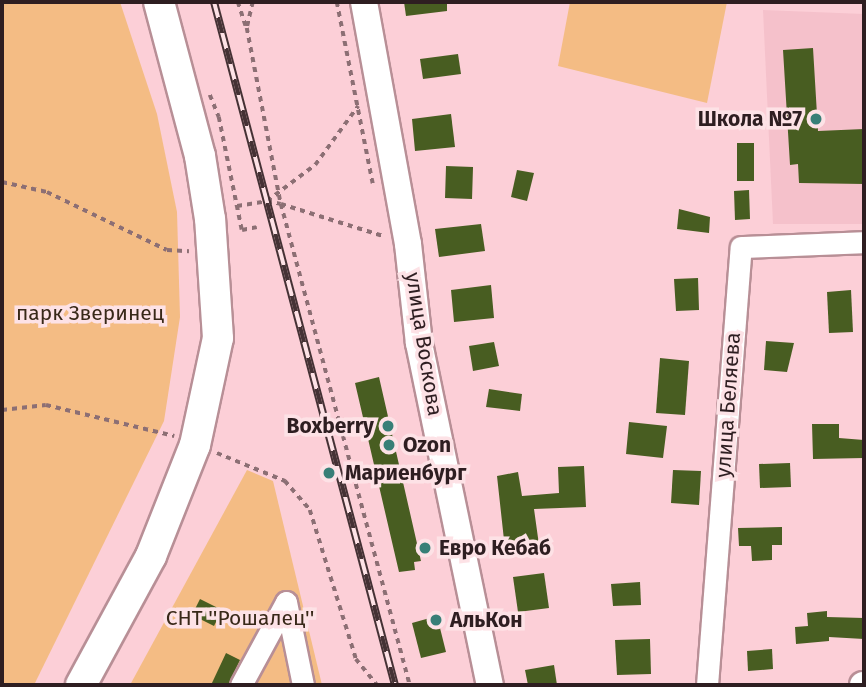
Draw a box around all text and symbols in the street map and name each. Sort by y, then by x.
place label: Школа №7 [698,106,802,132]
marker: Школа №7 [808,111,824,127]
street label: улица Воскова [400,270,448,418]
park label: парк Зверинец [16,300,164,326]
street label: улица Беляева [710,331,746,479]
place label: Boxberry [286,413,374,439]
marker: Boxberry [380,418,396,434]
place label: Ozon [403,432,451,458]
marker: Ozon [381,437,397,453]
place label: Мариенбург [345,460,466,486]
marker: Мариенбург [319,463,339,483]
place label: Евро Кебаб [439,535,551,561]
marker: Евро Кебаб [417,540,433,556]
park label: СНТ ''Рошалец'' [166,605,314,631]
place label: АльКон [450,607,523,633]
marker: АльКон [428,612,444,628]

